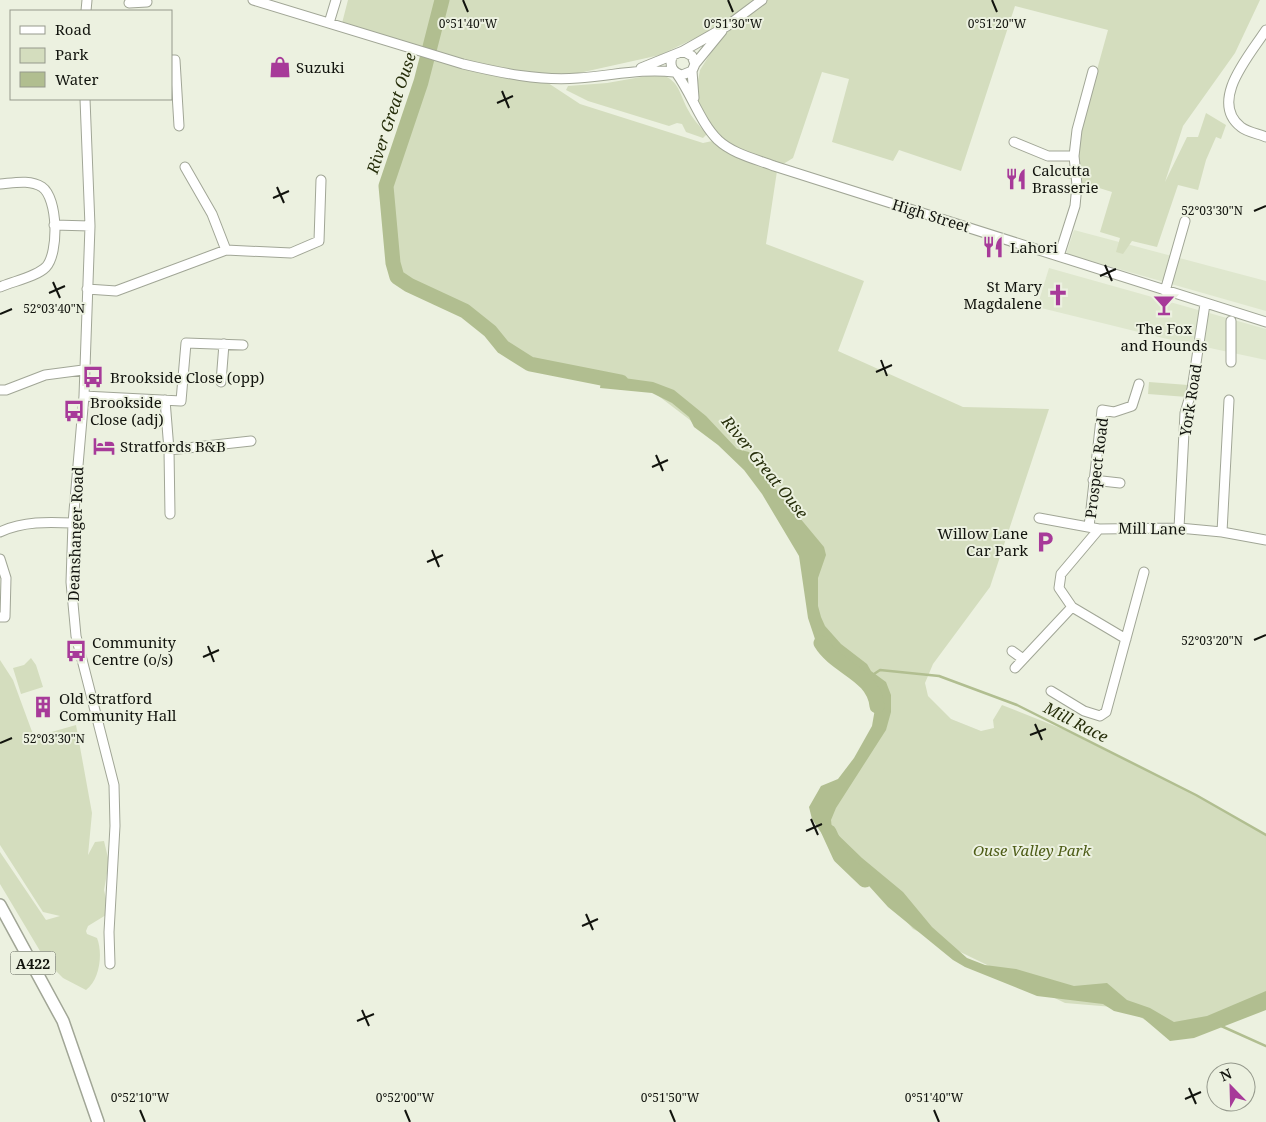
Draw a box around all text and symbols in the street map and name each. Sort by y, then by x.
legend [10,10,172,100]
text: 0°51'40"W [439,15,498,32]
text: 0°51'30"W [704,15,763,32]
text: 0°51'20"W [968,15,1027,32]
text: Road [55,19,91,39]
text: Park [55,44,89,64]
water label: River Great Ouse [361,49,421,177]
shop icon: Suzuki [267,54,293,80]
place label: Suzuki [296,57,345,77]
text: Water [55,69,98,89]
place label: Calcutta Brasserie [1032,160,1098,197]
restaurant icon: Calcutta Brasserie [1003,166,1029,192]
street label: High Street [890,194,972,236]
text: 52°03'30"N [1181,202,1243,219]
restaurant icon: Lahori [980,234,1006,260]
place label: Lahori [1010,237,1058,257]
place label: St Mary Magdalene [963,276,1043,313]
church icon: St Mary Magdalene [1045,282,1071,308]
bar icon: The Fox and Hounds [1151,292,1177,318]
text: 52°03'40"N [23,300,85,317]
place label: The Fox and Hounds [1121,318,1208,355]
street label: York Road [1174,362,1206,439]
bus stop icon: Brookside Close (opp) [80,364,106,390]
place label: Brookside Close (opp) [110,367,264,387]
place label: Brookside Close (adj) [90,392,164,429]
bus stop icon: Brookside Close (adj) [61,398,87,424]
water label: River Great Ouse [716,410,813,523]
street label: Prospect Road [1080,416,1112,520]
hotel icon: Stratfords B&B [91,433,117,459]
place label: Stratfords B&B [120,436,226,456]
street label: Deanshanger Road [63,466,87,602]
street label: Mill Lane [1118,517,1186,539]
place label: Willow Lane Car Park [937,523,1028,560]
parking icon: Willow Lane Car Park [1032,529,1058,555]
place label: Community Centre (o/s) [92,632,176,669]
text: 52°03'20"N [1181,632,1243,649]
bus stop icon: Community Centre (o/s) [63,638,89,664]
place label: Old Stratford Community Hall [59,688,177,725]
building icon: Old Stratford Community Hall [30,694,56,720]
water label: Mill Race [1039,696,1112,748]
text: 52°03'30"N [23,730,85,747]
park label: Ouse Valley Park [973,840,1092,860]
road number: A422 [10,951,56,974]
north arrow [1206,1062,1256,1112]
text: N [1217,1064,1235,1085]
text: 0°52'10"W [111,1089,170,1106]
text: 0°52'00"W [376,1089,435,1106]
text: 0°51'50"W [641,1089,700,1106]
text: 0°51'40"W [905,1089,964,1106]

